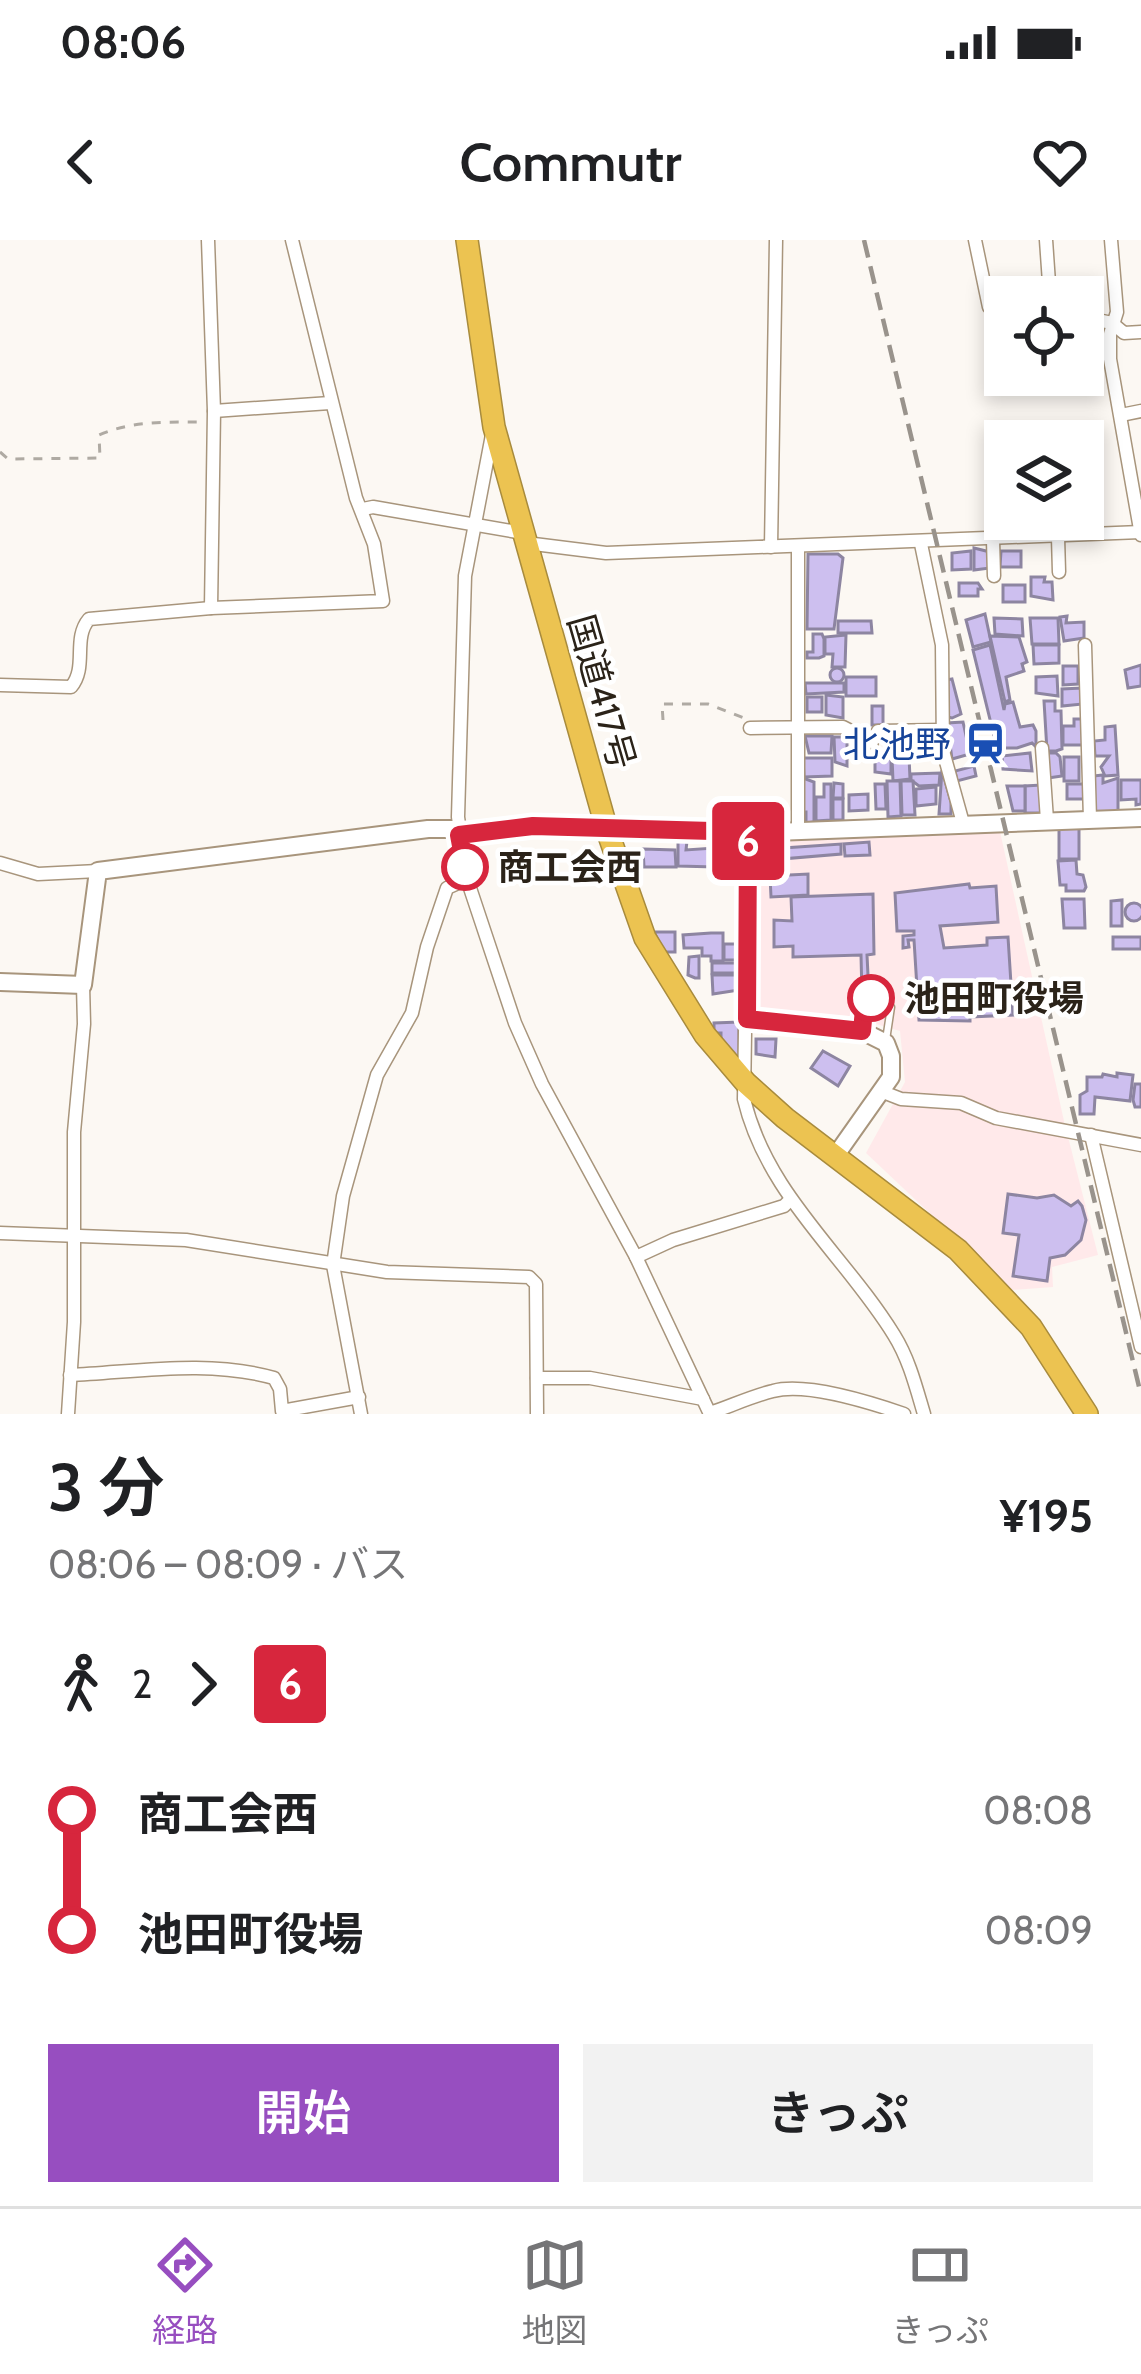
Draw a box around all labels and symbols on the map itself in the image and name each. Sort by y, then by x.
street label: 国道417号 [559,610,645,774]
station icon: 北池野 [962,721,1008,767]
place label: 北池野 [843,722,951,766]
line badge: 6 [709,802,787,880]
marker: 商工会西 [443,845,487,889]
place label: 商工会西 [498,845,642,889]
marker: 池田町役場 [849,976,893,1020]
place label: 池田町役場 [904,976,1084,1020]

